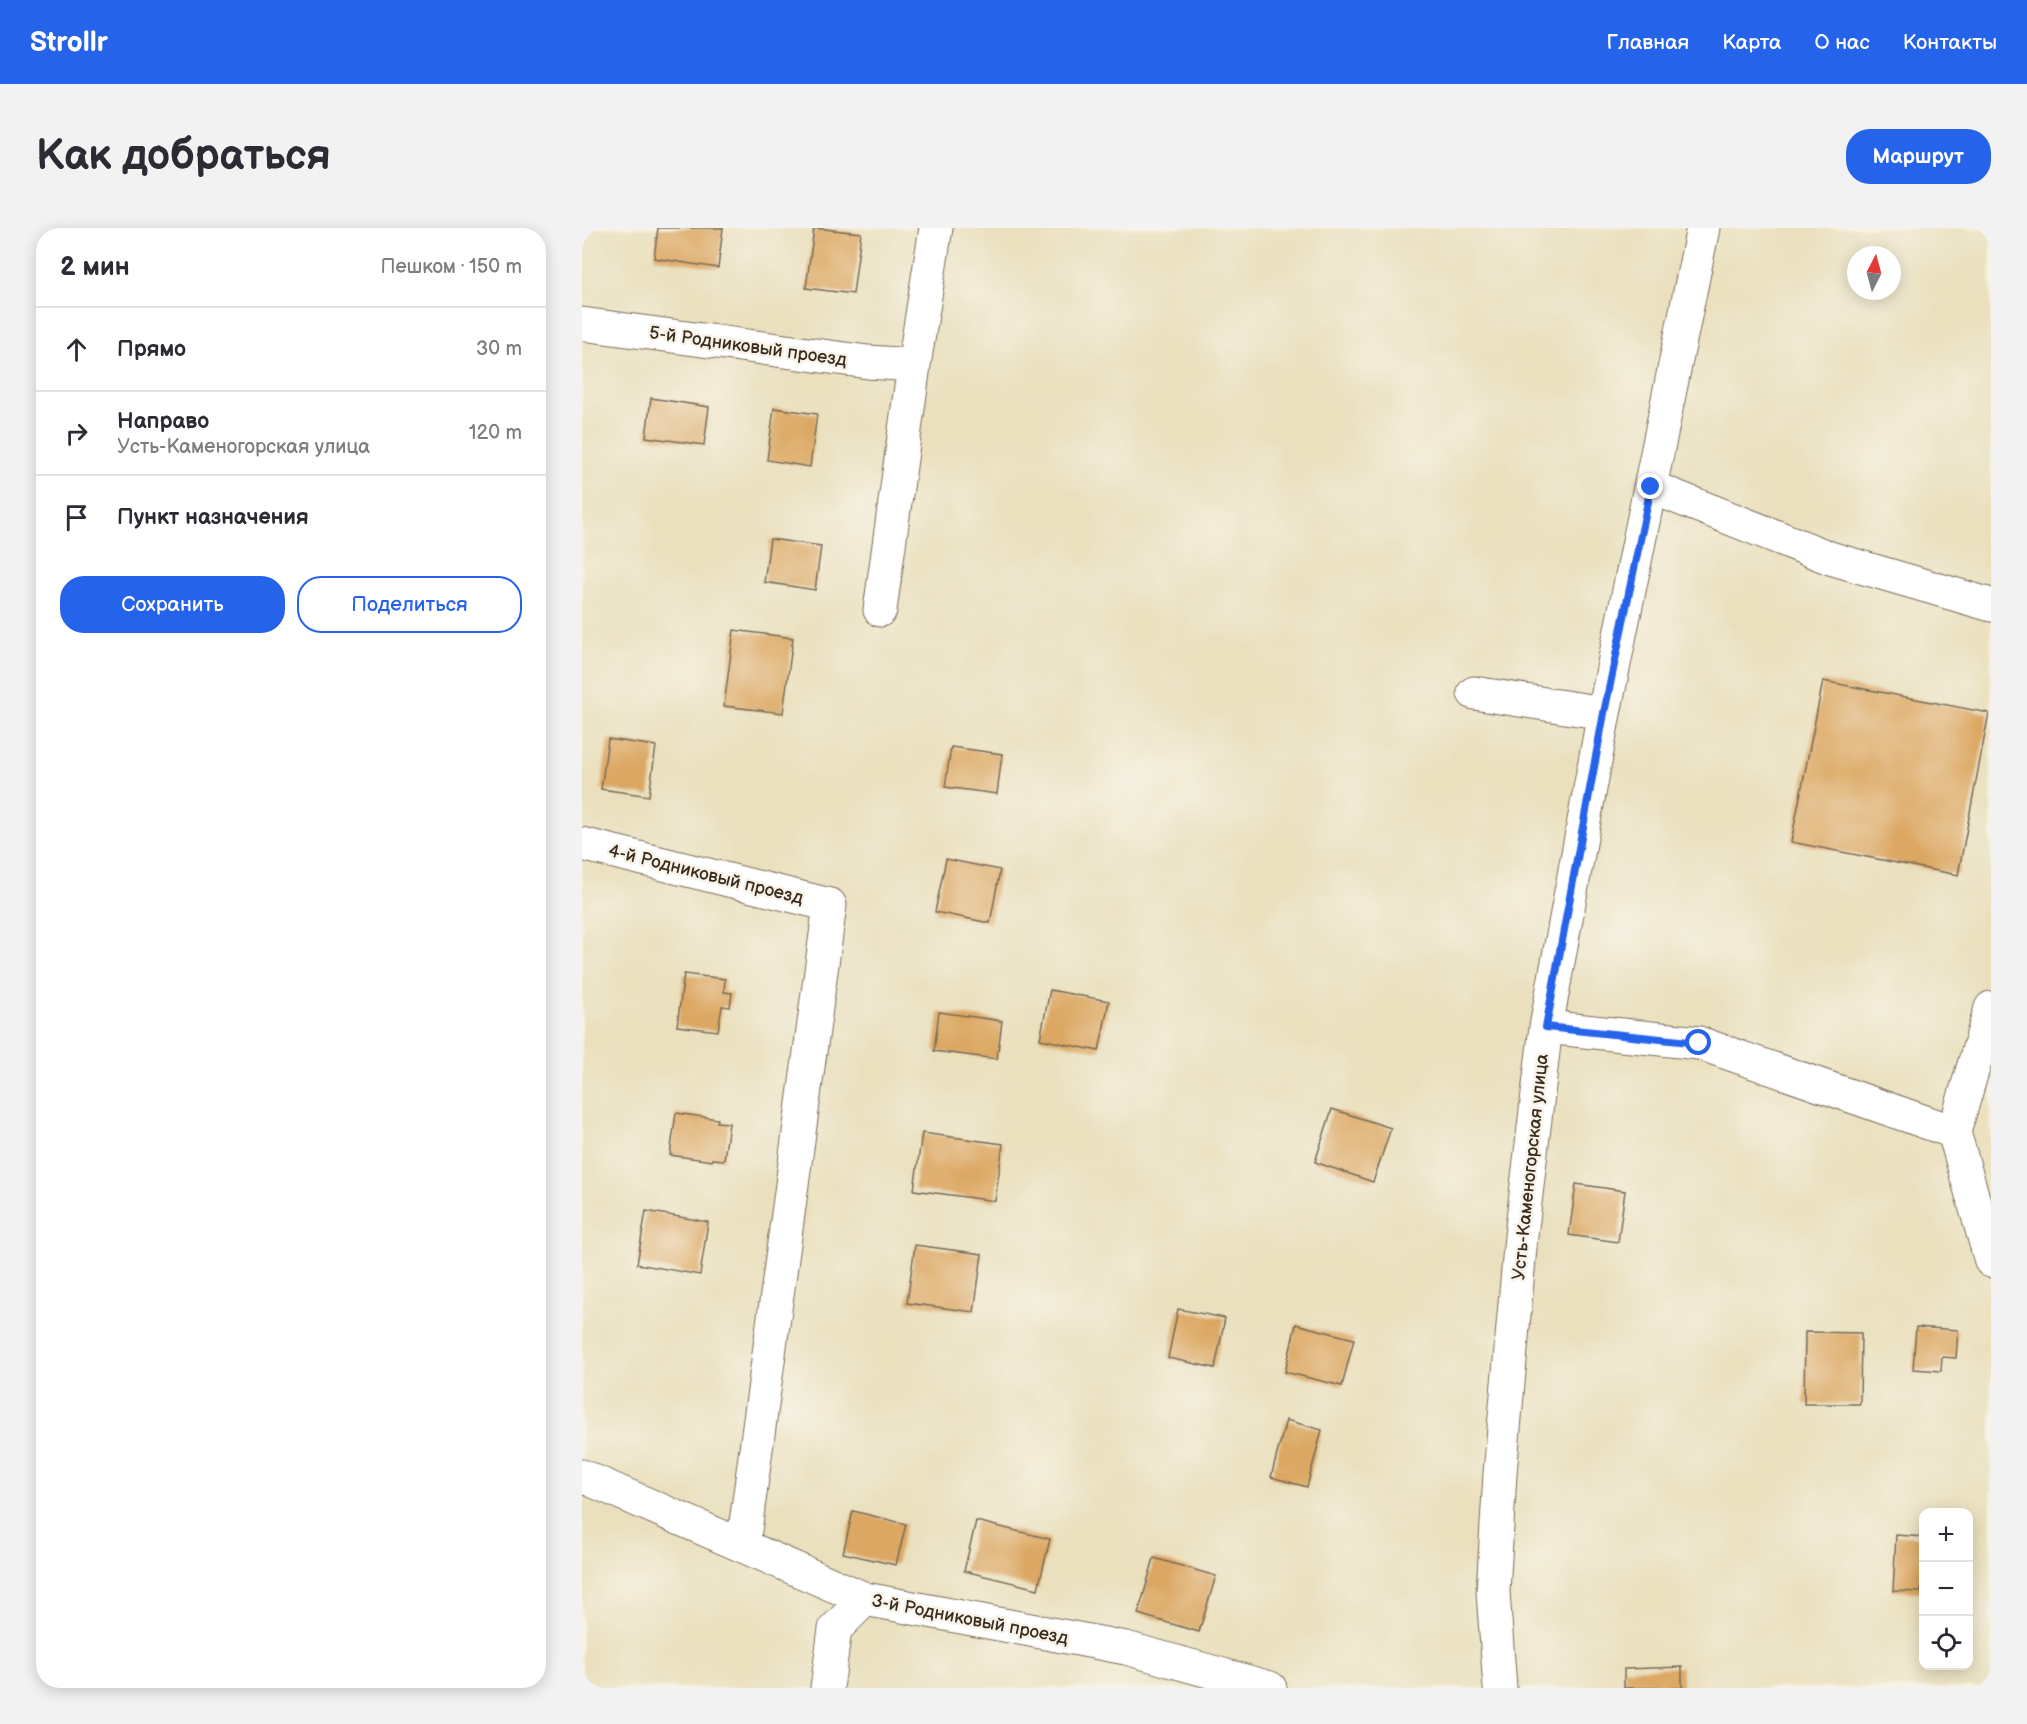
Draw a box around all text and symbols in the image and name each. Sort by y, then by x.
text: Strollr [30,26,108,59]
text: Главная [1606,30,1689,55]
text: Карта [1722,30,1781,55]
text: О нас [1814,30,1870,55]
text: Контакты [1903,30,1997,55]
button: Маршрут [1846,129,1991,184]
text: Как добраться [36,131,331,182]
north arrow [1847,246,1901,300]
text: 2 мин [60,252,130,283]
text: Пешком · 150 m [381,255,522,279]
street label: 5-й Родниковый проезд [648,322,848,371]
icon: ahead [60,333,93,366]
text: Прямо [117,336,186,363]
text: 30 m [476,337,522,361]
text: Направо [117,408,209,435]
icon: right [60,417,93,450]
text: 120 m [469,421,522,445]
text: Усть-Каменогорская улица [117,435,370,459]
route end [1637,473,1663,499]
icon: arrive [60,501,93,534]
text: Пункт назначения [117,504,309,531]
button: Сохранить [60,576,285,633]
button: Поделиться [297,576,522,633]
street label: 4-й Родниковый проезд [606,840,805,909]
route start [1685,1029,1711,1055]
street label: Усть-Каменогорская улица [1508,1052,1553,1281]
map controls [1919,1508,1973,1670]
button: + [1919,1508,1973,1562]
button: − [1919,1562,1973,1616]
street label: 3-й Родниковый проезд [870,1590,1070,1649]
button: locate [1919,1616,1973,1670]

